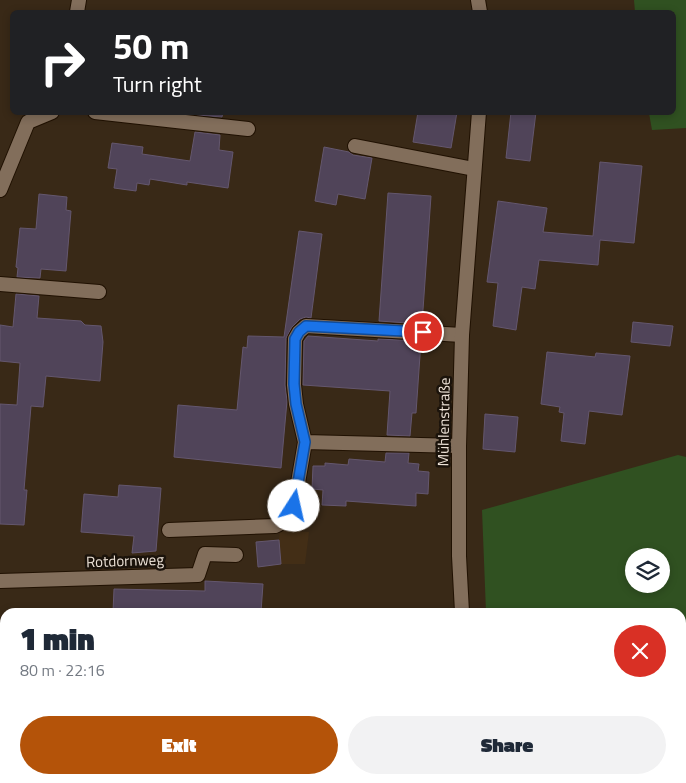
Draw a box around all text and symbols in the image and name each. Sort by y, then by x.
text: 50 m [113,19,189,73]
icon: right [30,30,95,95]
text: Turn right [113,67,202,101]
pin [402,311,444,353]
icon: arrive [409,318,437,346]
street label: Mühlenstraße [431,377,456,467]
position arrow [267,479,319,531]
street label: Rotdornweg [86,548,165,573]
map controls [625,548,670,593]
button: layers [625,548,670,593]
text: 1 min [20,616,95,662]
button: close [614,625,666,677]
text: 80 m · 22:16 [20,658,105,682]
button: Exit [20,716,338,774]
button: Share [348,716,666,774]

